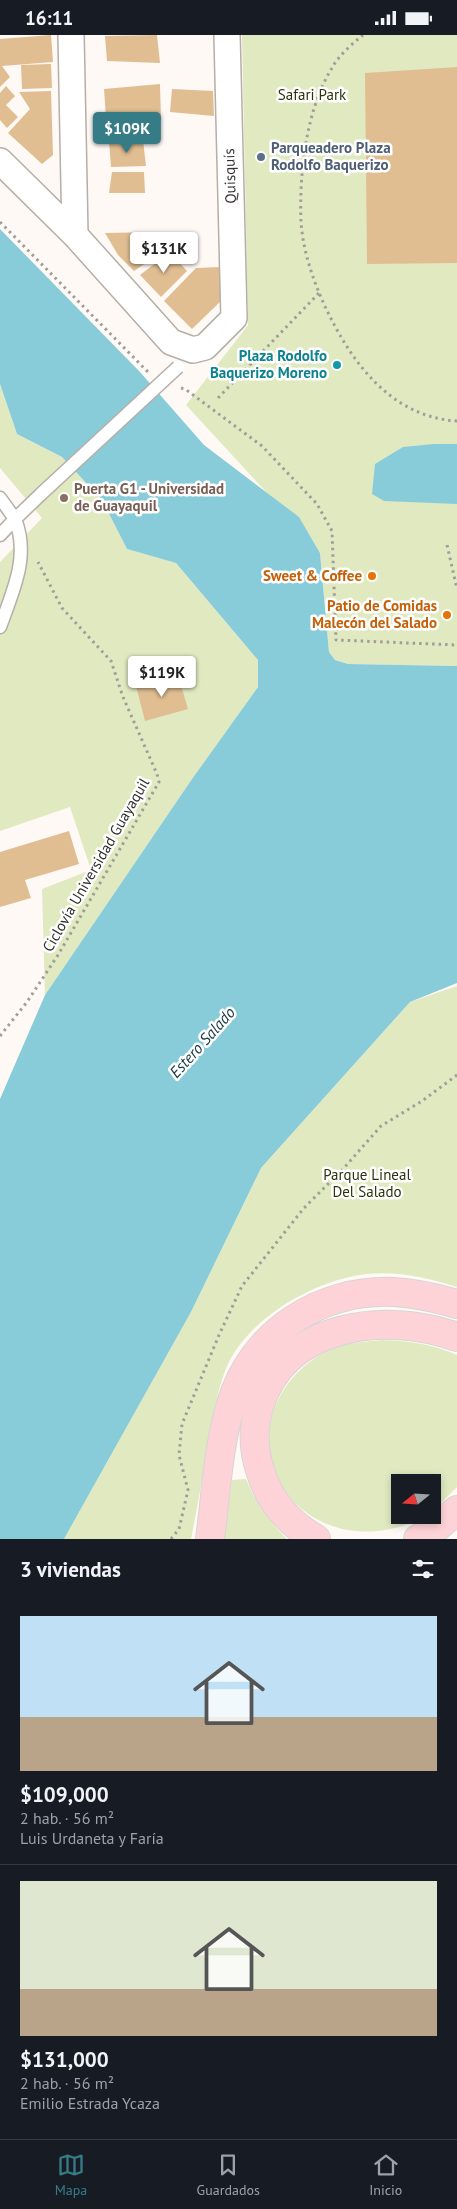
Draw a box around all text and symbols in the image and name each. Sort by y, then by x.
text: 16:11 [25,6,73,30]
park label: Safari Park [278,85,347,104]
pin: $109K [92,111,162,154]
text: $109K [104,118,150,138]
place label: Parqueadero Plaza Rodolfo Baquerizo [271,138,391,174]
street label: Quisquís [219,148,240,204]
marker: Parqueadero Plaza Rodolfo Baquerizo [255,151,267,163]
pin: $131K [129,231,199,274]
text: $131K [141,238,187,258]
place label: Plaza Rodolfo Baquerizo Moreno [210,346,327,382]
marker: Plaza Rodolfo Baquerizo Moreno [331,359,343,371]
place label: Puerta G1 - Universidad de Guayaquil [74,479,224,515]
marker: Puerta G1 - Universidad de Guayaquil [58,492,70,504]
place label: Sweet & Coffee [263,566,362,585]
marker: Sweet & Coffee [366,570,378,582]
place label: Patio de Comidas Malecón del Salado [312,596,437,632]
marker: Patio de Comidas Malecón del Salado [441,609,453,621]
pin: $119K [127,655,197,698]
text: $119K [139,662,185,682]
street label: Ciclovía Universidad Guayaquil [38,774,154,955]
water label: Estero Salado [165,1002,239,1082]
park label: Parque Lineal Del Salado [323,1165,411,1201]
north arrow [391,1474,441,1524]
map controls [391,1474,441,1524]
icon: filters [409,1555,437,1583]
text: 3 viviendas [20,1556,121,1583]
icon: home [184,1648,274,1738]
text: $109,000 [20,1781,109,1808]
text: 2 hab. · 56 m² [20,1808,114,1828]
text: Luis Urdaneta y Faría [20,1828,164,1848]
icon: home [184,1914,274,2004]
text: $131,000 [20,2046,109,2073]
text: 2 hab. · 56 m² [20,2073,114,2093]
text: Emilio Estrada Ycaza [20,2093,160,2113]
tab: Mapa [55,2151,87,2199]
tab: Guardados [197,2151,260,2199]
tab: Inicio [369,2151,402,2199]

